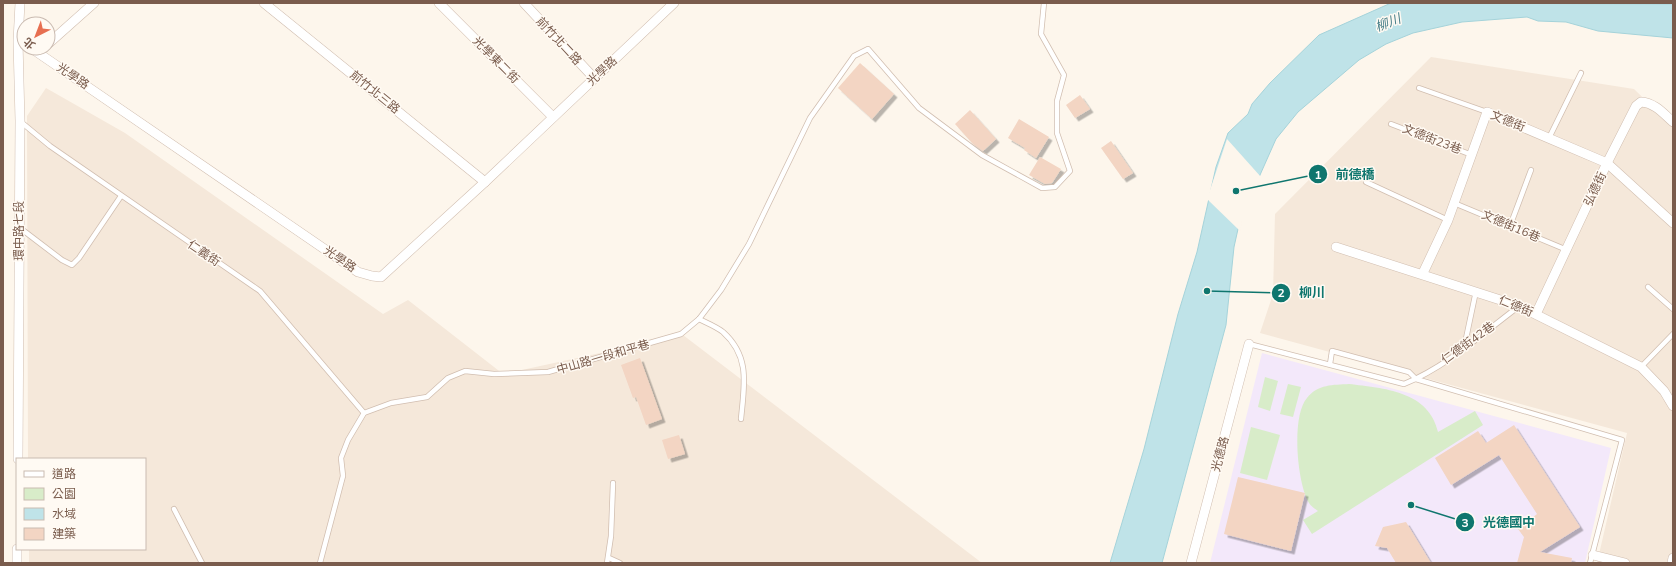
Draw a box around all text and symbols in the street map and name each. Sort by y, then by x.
water label: 柳川 [1373,9,1405,36]
street label: 前竹北二路 [533,14,585,68]
north arrow [16,16,56,56]
street label: 光學東二街 [469,33,523,87]
text: 北 [21,34,39,52]
street label: 光學路 [583,53,621,89]
street label: 光學路 [54,59,92,93]
street label: 前竹北三路 [347,67,403,117]
street label: 文德街 [1488,107,1528,135]
street label: 文德街23巷 [1400,120,1464,158]
callout: 前德橋 [1308,162,1383,187]
text: 前德橋 [1335,166,1375,184]
text: 1 [1314,167,1322,183]
street label: 弘德街 [1580,169,1610,209]
street label: 環中路七段 [11,201,27,261]
street label: 文德街16巷 [1479,206,1543,246]
street label: 仁義街 [185,236,223,270]
street label: 光學路 [321,242,359,276]
callout: 柳川 [1271,280,1333,305]
text: 柳川 [1299,284,1325,302]
text: 2 [1277,285,1285,301]
street label: 仁德街 [1496,292,1536,320]
street label: 仁德街42巷 [1438,318,1498,368]
street label: 中山路一段和平巷 [555,336,651,378]
street label: 光德路 [1208,435,1232,473]
legend [16,458,146,550]
text: 道路 [52,466,76,482]
text: 公園 [52,486,76,502]
text: 水域 [52,506,76,522]
callout: 光德國中 [1455,510,1543,535]
text: 光德國中 [1483,514,1535,532]
text: 3 [1461,515,1469,531]
text: 建築 [52,526,76,542]

